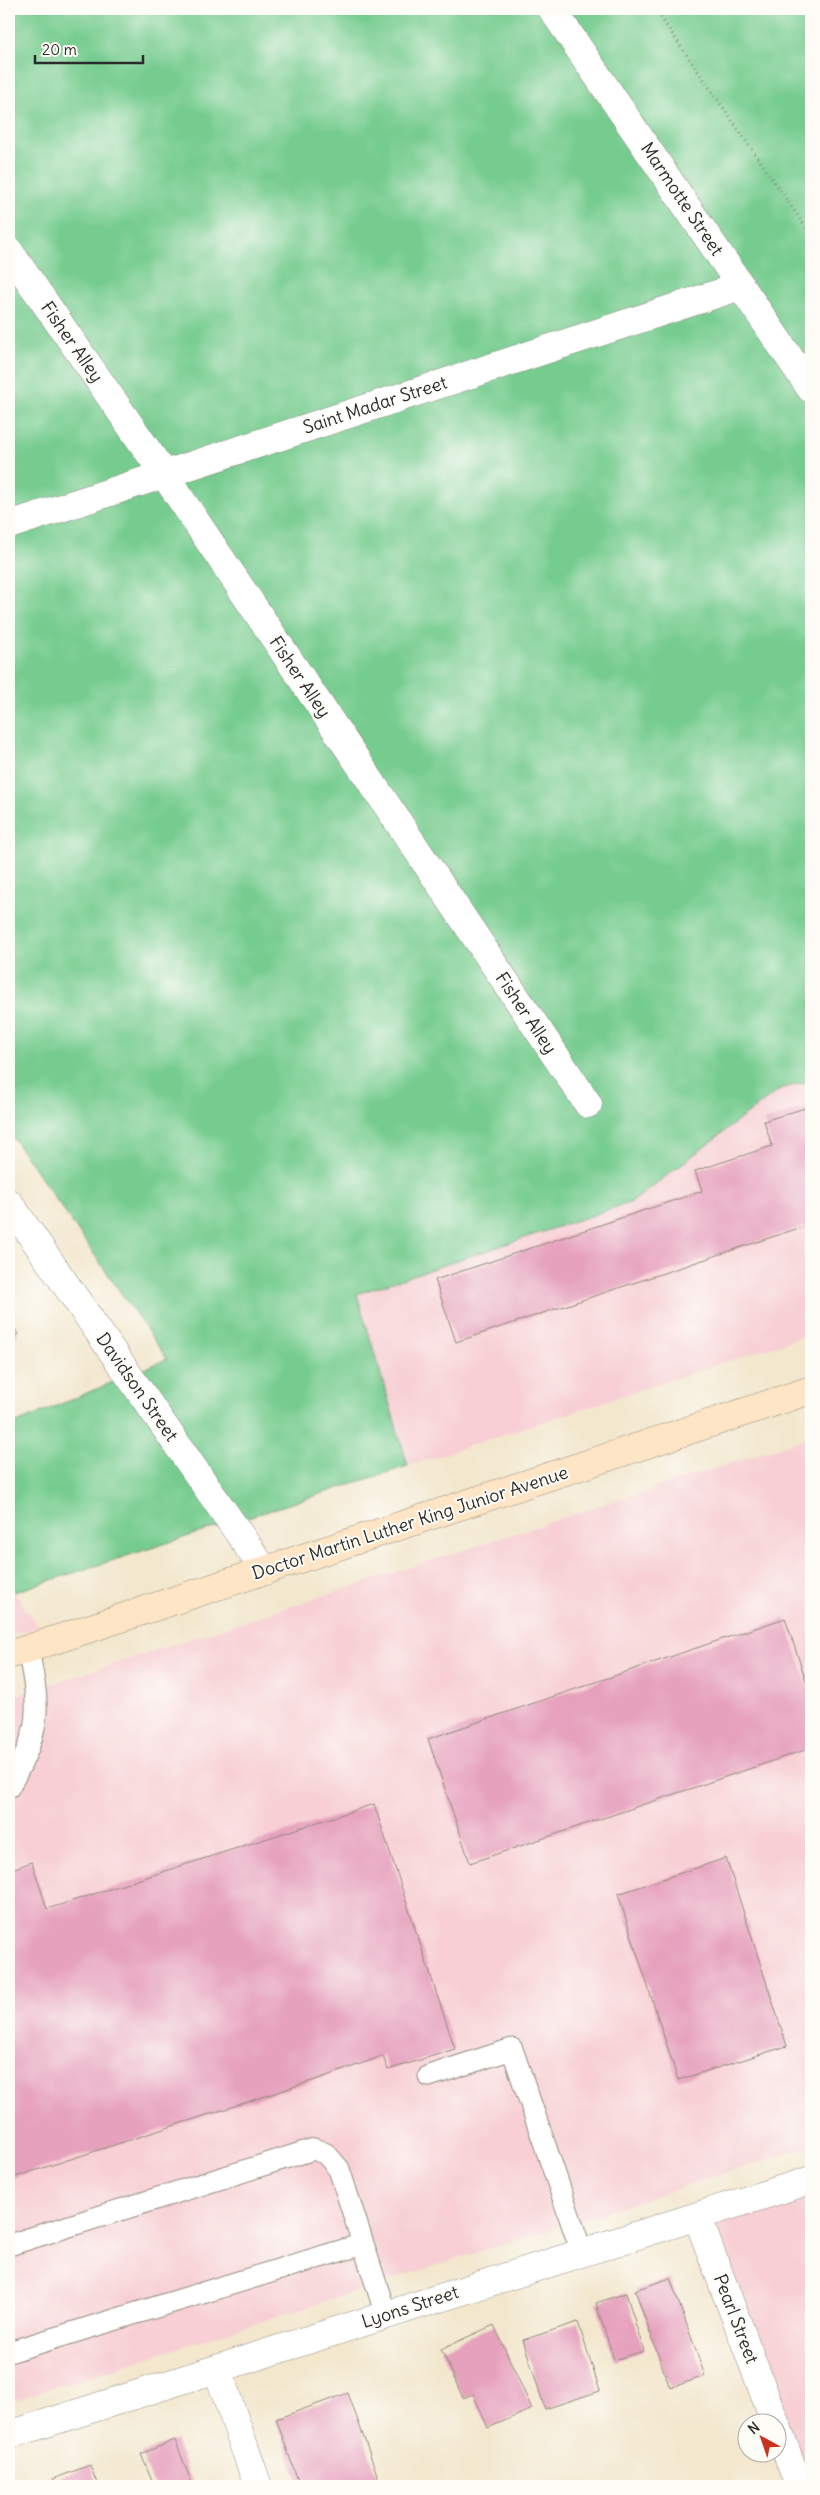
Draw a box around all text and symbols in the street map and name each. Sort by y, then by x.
scale bar [35,32,142,64]
text: 20 m [42,40,77,59]
street label: Marmotte Street [636,138,729,260]
street label: Fisher Alley [36,297,109,387]
street label: Saint Madar Street [300,370,450,439]
street label: Fisher Alley [265,631,336,722]
street label: Fisher Alley [491,967,562,1058]
street label: Davidson Street [91,1328,183,1446]
street label: Doctor Martin Luther King Junior Avenue [249,1460,571,1585]
street label: Pearl Street [709,2271,764,2367]
street label: Lyons Street [358,2280,461,2333]
north arrow [738,2412,788,2462]
text: N [744,2418,763,2438]

